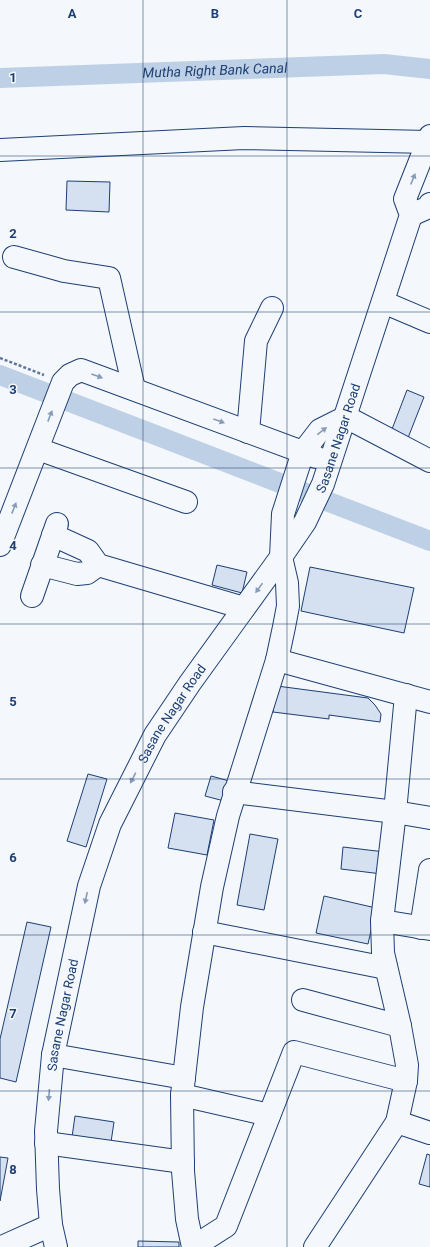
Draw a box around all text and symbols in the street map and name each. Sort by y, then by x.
text: A [68,6,77,21]
text: B [211,6,219,21]
text: C [354,6,363,21]
water label: Mutha Right Bank Canal [142,60,288,81]
text: 1 [9,70,17,85]
one-way arrow [411,173,417,185]
text: 2 [9,226,17,241]
one-way arrow [92,373,104,379]
street label: Sasane Nagar Road [312,381,363,495]
text: 3 [9,382,17,397]
one-way arrow [48,409,54,421]
one-way arrow [214,418,226,424]
one-way arrow [316,426,327,435]
one-way arrow [12,502,18,514]
text: 4 [9,538,17,553]
one-way arrow [255,583,263,593]
street label: Sasane Nagar Road [135,661,209,765]
text: 5 [9,694,17,709]
one-way arrow [130,772,136,783]
text: 6 [9,850,17,865]
one-way arrow [83,892,89,905]
street label: Sasane Nagar Road [44,958,81,1072]
text: 7 [9,1006,17,1021]
one-way arrow [46,1089,53,1101]
text: 8 [9,1162,17,1177]

